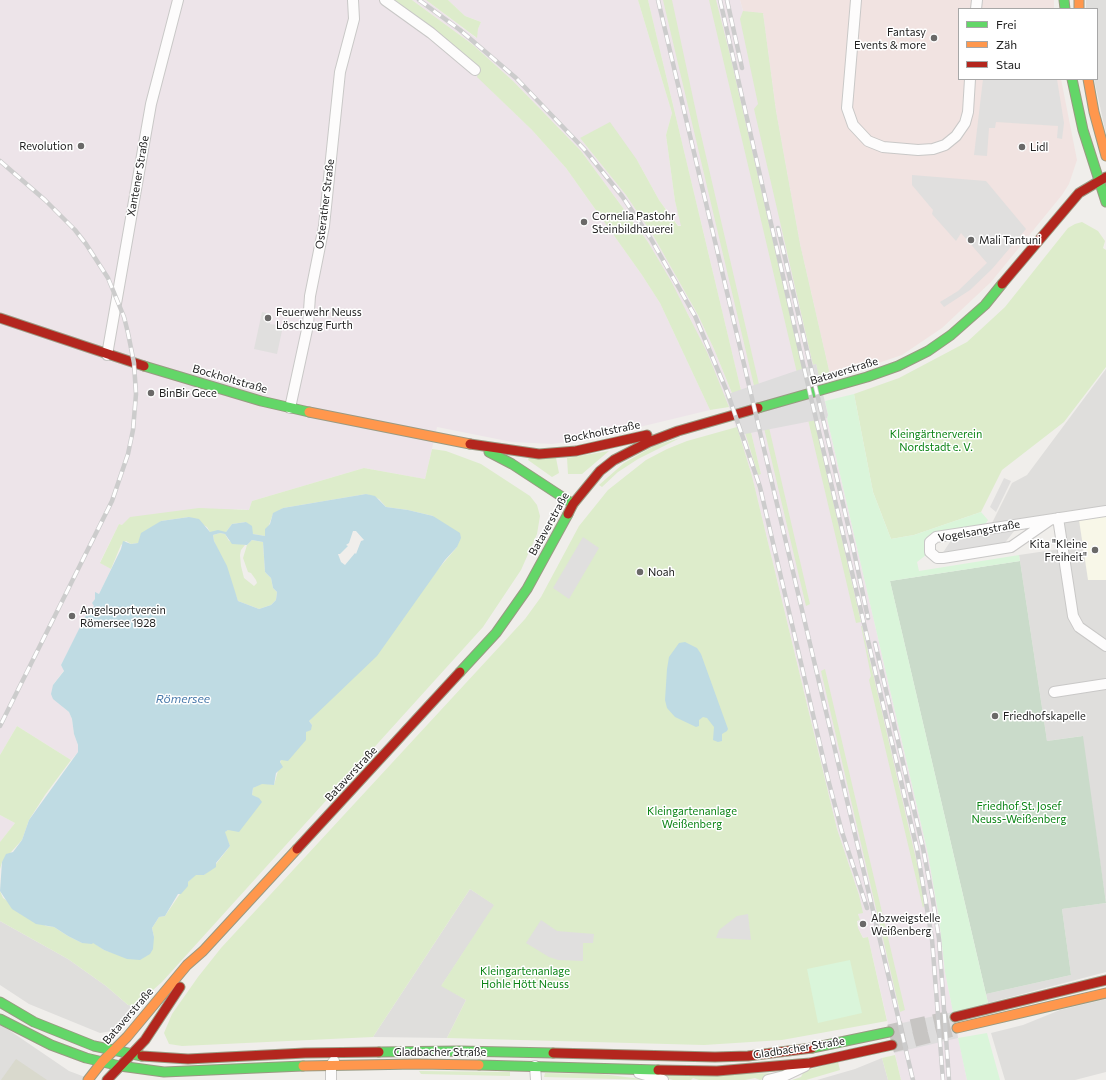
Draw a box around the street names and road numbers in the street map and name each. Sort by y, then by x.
street label: Xantener Straße [124,135,152,217]
street label: Osterather Straße [313,158,337,250]
street label: Bataverstraße [808,354,880,388]
street label: Bockholtstraße [191,362,269,396]
street label: Bockholtstraße [563,418,641,446]
street label: Bataverstraße [526,490,572,558]
street label: Vogelsangstraße [937,517,1021,545]
street label: Bataverstraße [322,744,380,804]
street label: Bataverstraße [100,985,156,1047]
street label: Gladbacher Straße [752,1034,846,1062]
street label: Gladbacher Straße [394,1045,486,1059]

